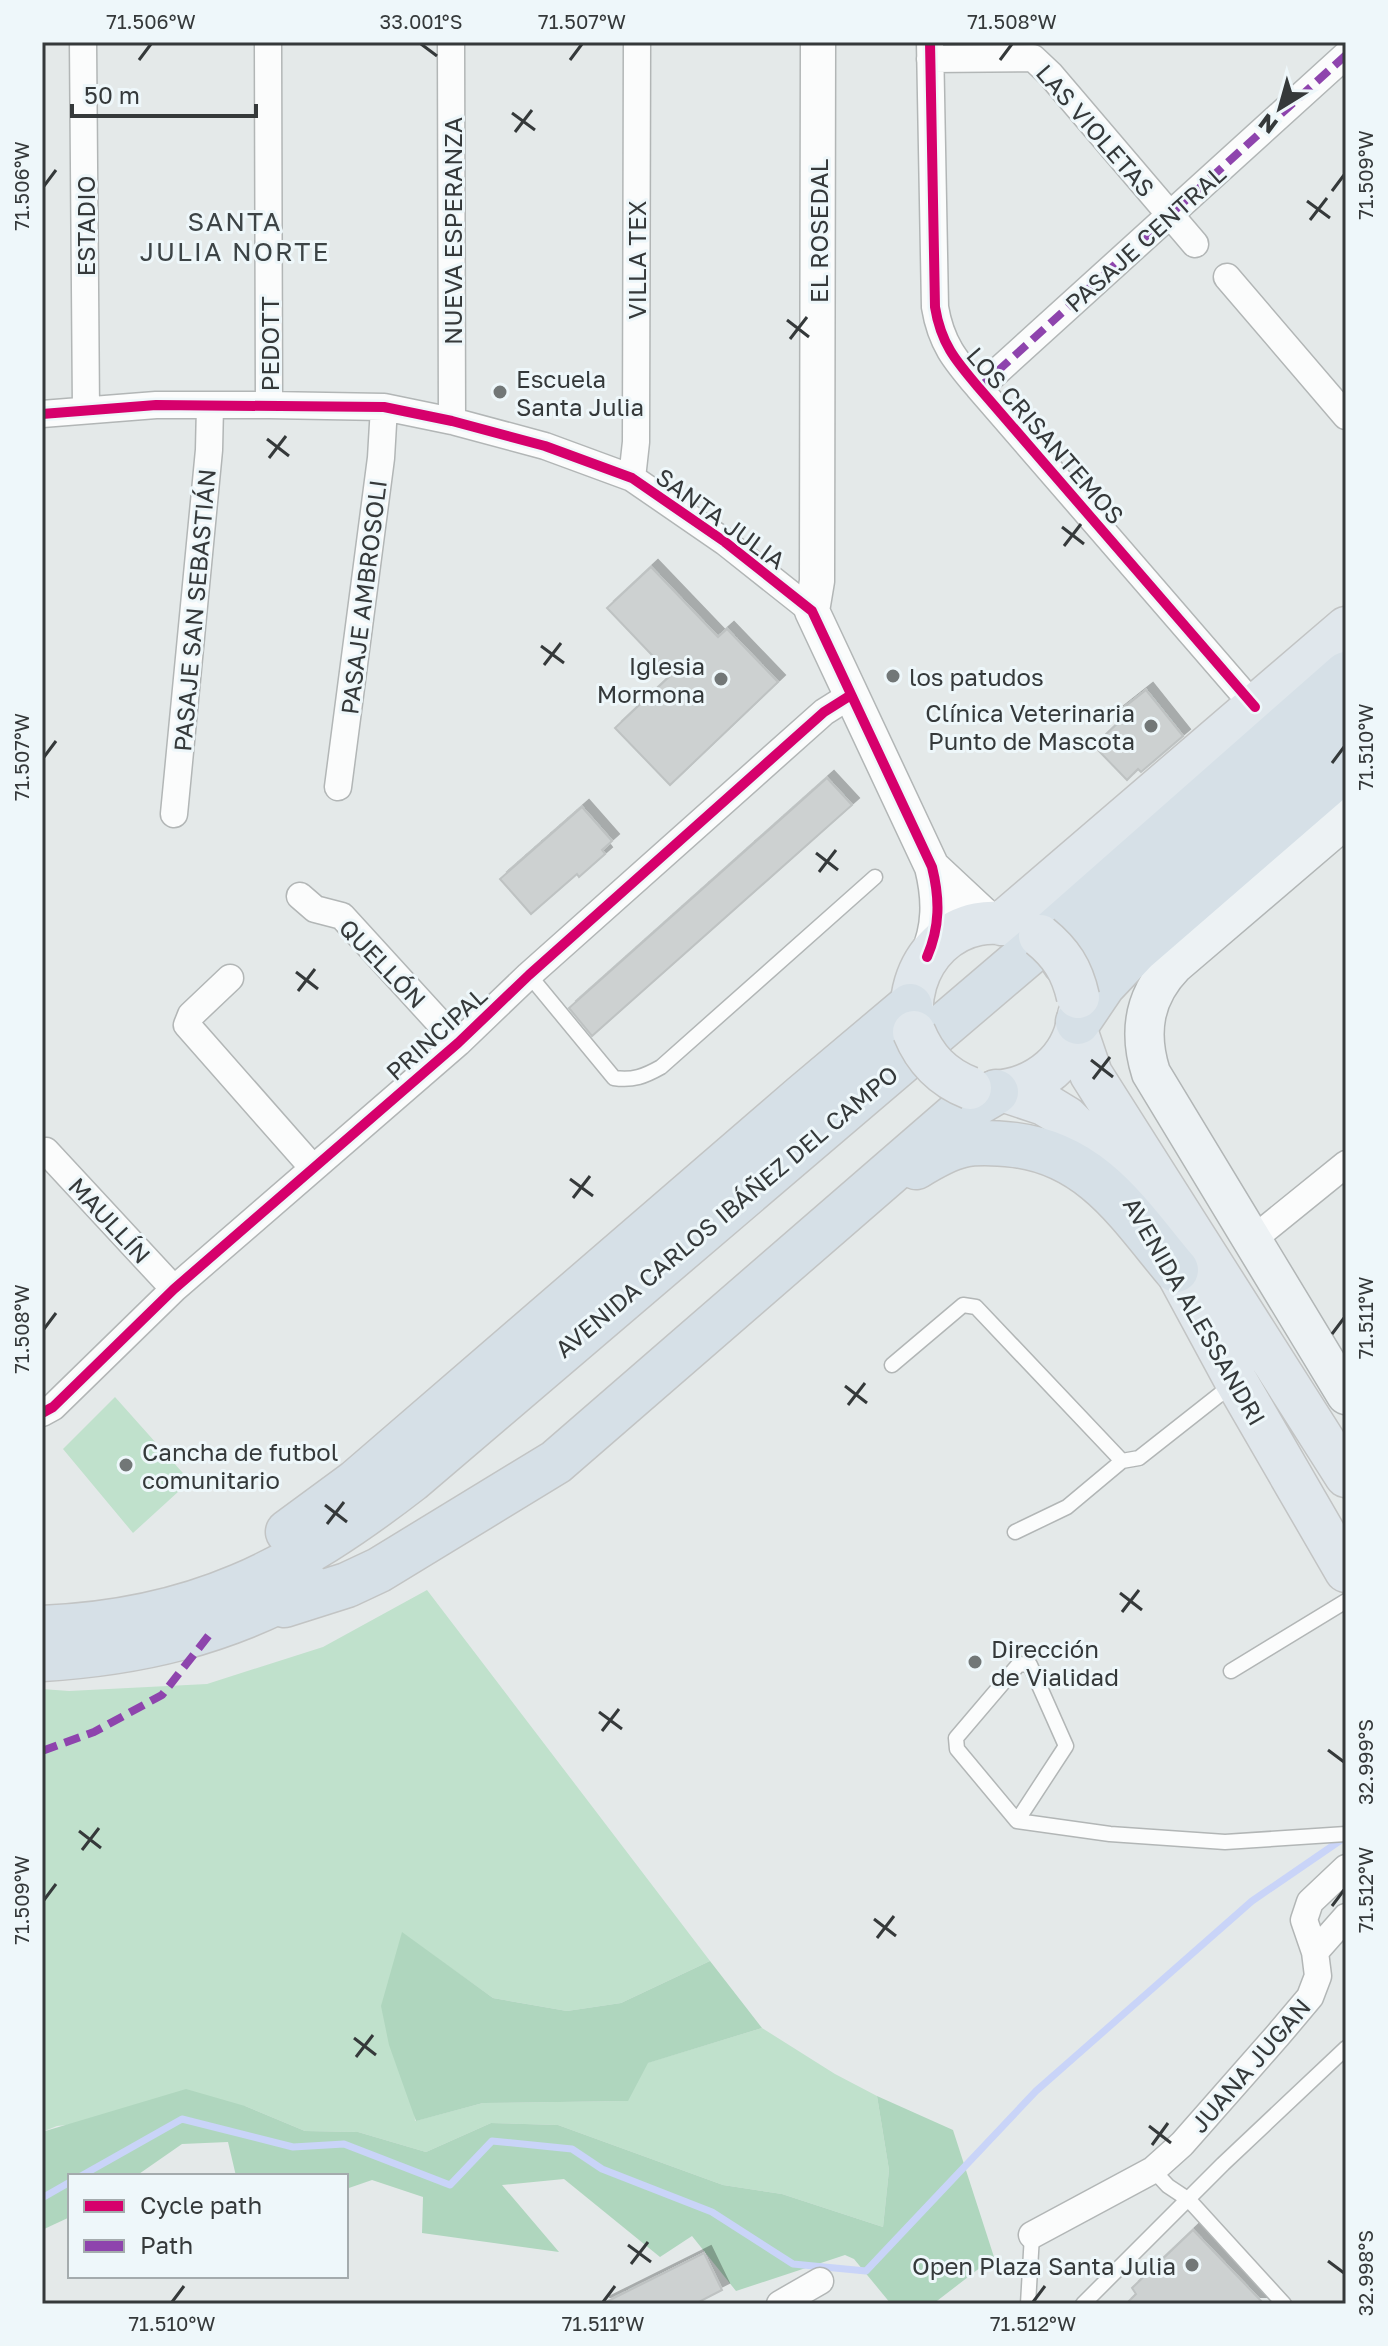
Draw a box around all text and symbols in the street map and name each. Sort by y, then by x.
text: 71.506°W [106,9,196,33]
text: 33.001°S [380,9,462,33]
text: 71.507°W [538,9,626,33]
text: 71.508°W [967,9,1057,33]
street label: LAS VIOLETAS [1031,58,1161,202]
scale bar [72,68,256,118]
north arrow [1240,68,1320,148]
text: 50 m [84,80,140,109]
text: N [1253,109,1282,140]
street label: NUEVA ESPERANZA [438,117,467,345]
text: 71.509°W [1353,130,1377,220]
text: 71.506°W [9,141,33,231]
street label: EL ROSEDAL [804,158,833,303]
street label: PASAJE CENTRAL [1059,158,1231,317]
street label: ESTADIO [71,176,100,276]
street label: VILLA TEX [622,200,651,320]
district label: SANTA JULIA NORTE [140,206,330,267]
street label: PEDOTT [255,296,284,392]
street label: LOS CRISANTEMOS [961,341,1131,529]
place label: Escuela Santa Julia [516,364,644,421]
marker: Escuela Santa Julia [491,383,509,401]
street label: SANTA JULIA [651,461,791,575]
street label: PASAJE SAN SEBASTIÁN [167,467,221,753]
street label: PASAJE AMBROSOLI [334,478,392,716]
place label: Iglesia Mormona [597,651,705,708]
place label: los patudos [909,662,1044,691]
marker: los patudos [884,667,902,685]
marker: Iglesia Mormona [712,670,730,688]
place label: Clínica Veterinaria Punto de Mascota [925,698,1135,755]
text: 71.510°W [1353,704,1377,791]
text: 71.507°W [9,713,33,801]
marker: Clínica Veterinaria Punto de Mascota [1142,717,1160,735]
street label: QUELLÓN [334,913,432,1013]
street label: PRINCIPAL [380,980,492,1086]
street label: AVENIDA CARLOS IBÁÑEZ DEL CAMPO [549,1059,903,1363]
street label: MAULLÍN [63,1171,157,1269]
street label: AVENIDA ALESSANDRI [1118,1192,1272,1430]
text: 71.511°W [1353,1277,1377,1359]
text: 71.508°W [9,1284,33,1374]
place label: Cancha de futbol comunitario [142,1437,338,1494]
marker: Cancha de futbol comunitario [117,1456,135,1474]
place label: Dirección de Vialidad [991,1634,1119,1691]
marker: Dirección de Vialidad [966,1653,984,1671]
text: 32.999°S [1353,1719,1377,1805]
text: 71.512°W [1353,1847,1377,1933]
text: 71.509°W [9,1855,33,1945]
street label: JUANA JUGAN [1184,1992,1316,2138]
legend [68,2174,348,2278]
text: Cycle path [140,2190,262,2219]
text: Path [140,2230,193,2259]
text: 32.998°S [1353,2230,1377,2316]
place label: Open Plaza Santa Julia [912,2251,1176,2280]
marker: Open Plaza Santa Julia [1183,2256,1201,2274]
text: 71.510°W [129,2311,216,2335]
text: 71.511°W [562,2311,644,2335]
text: 71.512°W [990,2311,1076,2335]

